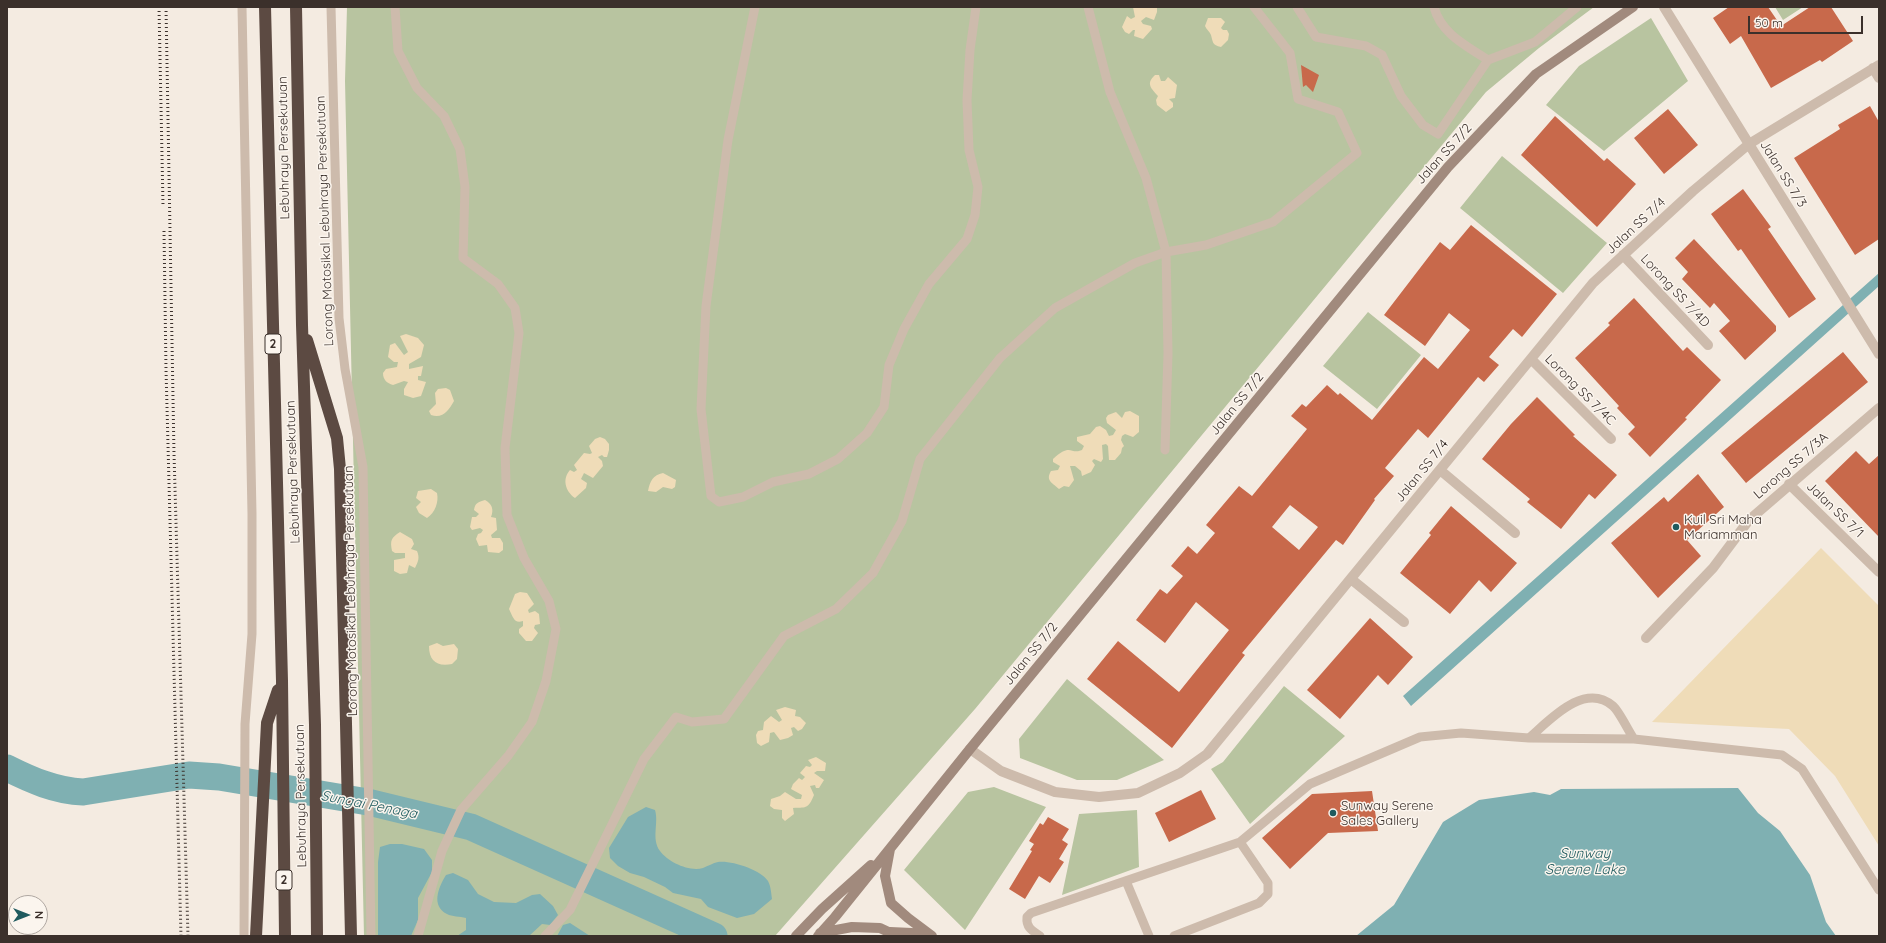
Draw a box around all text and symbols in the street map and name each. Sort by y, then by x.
scale bar [1750,8,1865,34]
text: 50 m [1755,15,1783,30]
street label: Lebuhraya Persekutuan [275,76,293,220]
street label: Lorong Motosikal Lebuhraya Persekutuan [313,95,337,347]
street label: Jalan SS 7/2 [1413,121,1475,187]
street label: Jalan SS 7/3 [1756,138,1810,210]
street label: Jalan SS 7/4 [1603,194,1669,258]
street label: Lorong SS 7/4D [1637,251,1713,331]
road number: 2 [265,334,281,354]
street label: Lorong SS 7/4C [1541,351,1619,429]
street label: Jalan SS 7/2 [1207,370,1267,438]
street label: Lebuhraya Persekutuan [283,400,303,544]
street label: Lorong SS 7/3A [1751,429,1831,503]
street label: Jalan SS 7/4 [1392,437,1452,505]
street label: Lorong Motosikal Lebuhraya Persekutuan [341,465,361,717]
street label: Jalan SS 7/1 [1803,479,1867,541]
place label: Kuil Sri Maha Mariamman [1684,512,1762,543]
marker: Kuil Sri Maha Mariamman [1671,522,1681,532]
street label: Jalan SS 7/2 [1001,620,1061,688]
street label: Lebuhraya Persekutuan [292,724,310,868]
water label: Sungai Penaga [319,787,419,823]
place label: Sunway Serene Sales Gallery [1341,798,1433,829]
marker: Sunway Serene Sales Gallery [1328,808,1338,818]
water label: Sunway Serene Lake [1545,846,1625,878]
road number: 2 [276,870,292,890]
north arrow [8,895,48,935]
text: N [32,911,46,919]

